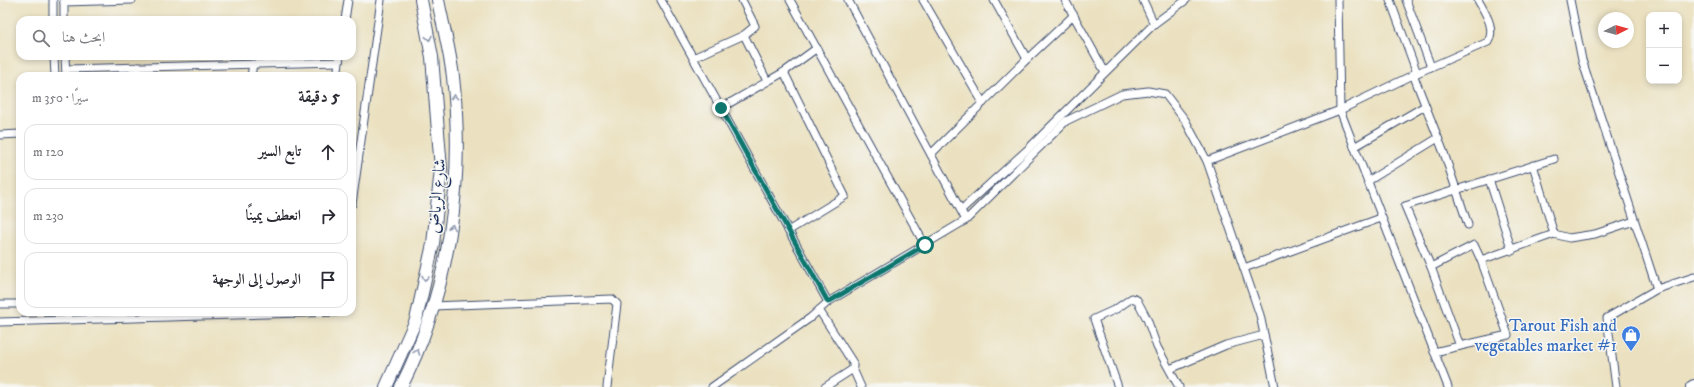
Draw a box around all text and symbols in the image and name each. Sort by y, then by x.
north arrow [1598,12,1634,48]
map controls [1646,12,1682,84]
button: + [1646,12,1682,48]
search box [16,16,356,60]
icon: search [30,27,52,49]
text: ابحث هنا [62,28,105,47]
one-way arrow [424,35,432,41]
button: − [1646,48,1682,84]
text: 5 دقيقة [298,86,340,108]
text: سيرًا · 350 m [32,90,89,106]
one-way arrow [449,94,458,100]
route end [712,99,730,117]
icon: ahead [317,141,339,163]
text: تابع السير [259,142,301,161]
text: 120 m [33,144,64,160]
street label: شارع الرياض [423,158,453,235]
icon: right [317,205,339,227]
text: انعطف يمينًا [246,206,301,225]
text: 230 m [33,208,64,224]
one-way arrow [447,224,456,230]
route start [916,236,934,254]
icon: arrive [317,269,339,291]
text: الوصول إلى الوجهة [212,270,301,289]
one-way arrow [422,275,430,281]
place label: Tarout Fish and vegetables market #1 [1474,315,1618,357]
shop icon: Tarout Fish and vegetables market #1 [1620,324,1642,352]
one-way arrow [412,348,420,355]

